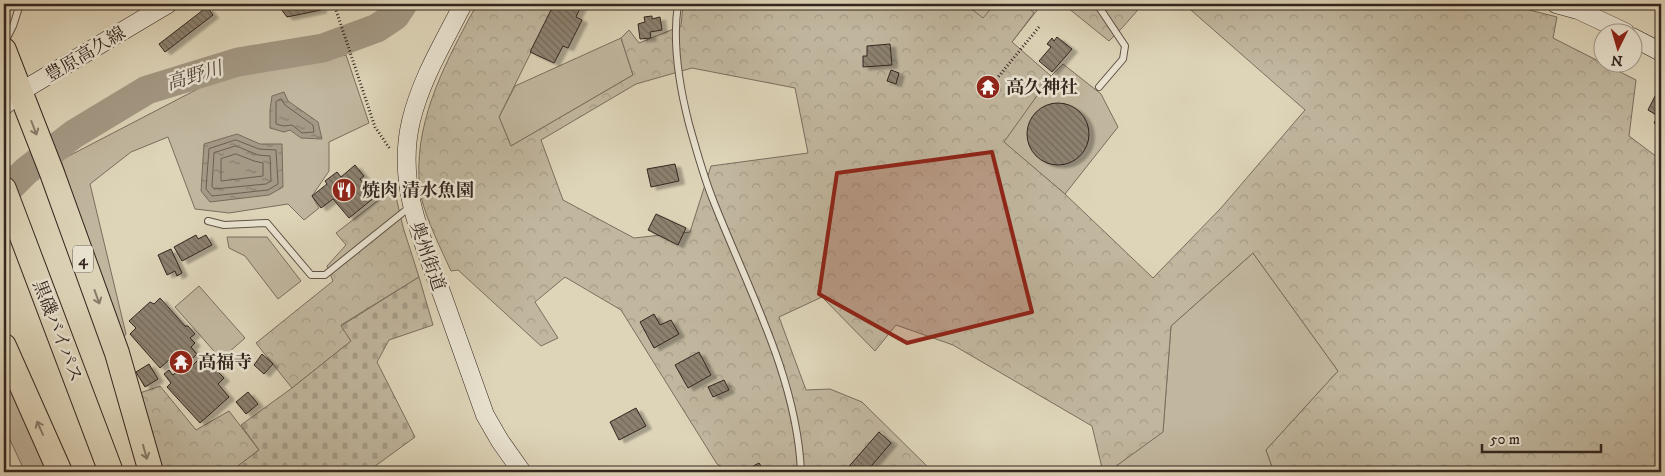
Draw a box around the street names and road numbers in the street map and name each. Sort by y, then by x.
street label: 豊原高久線 [41,22,130,87]
street label: 奥州街道 [405,219,449,294]
road number: 4 [73,245,93,272]
street label: 黒磯バイパス [28,277,87,386]

